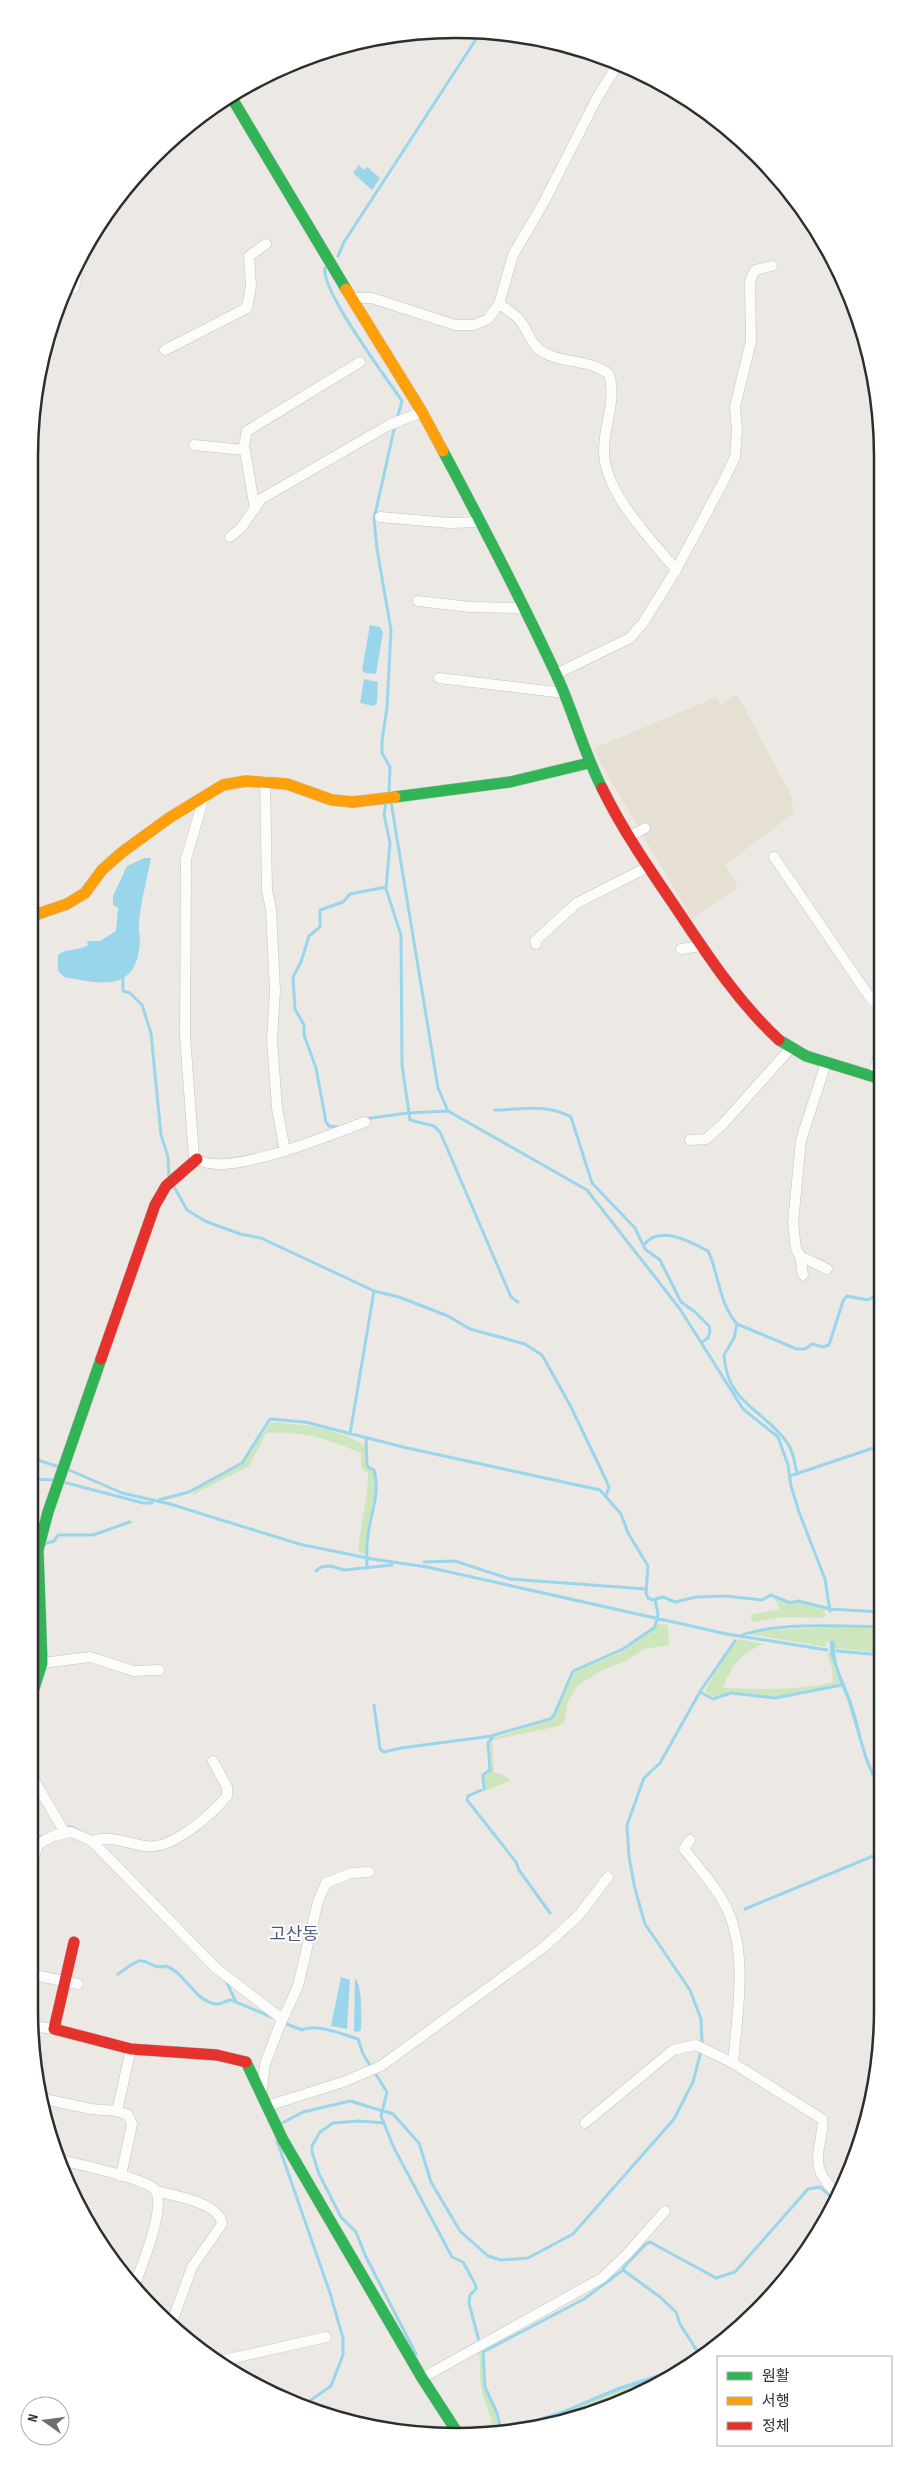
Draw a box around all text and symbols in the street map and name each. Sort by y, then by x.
district label: 고산동 [269,1924,319,1945]
legend [717,2356,892,2446]
text: 원활 [762,2367,790,2386]
text: 서행 [762,2392,790,2411]
north arrow [20,2396,70,2446]
text: N [24,2412,42,2424]
text: 정체 [762,2417,790,2436]

